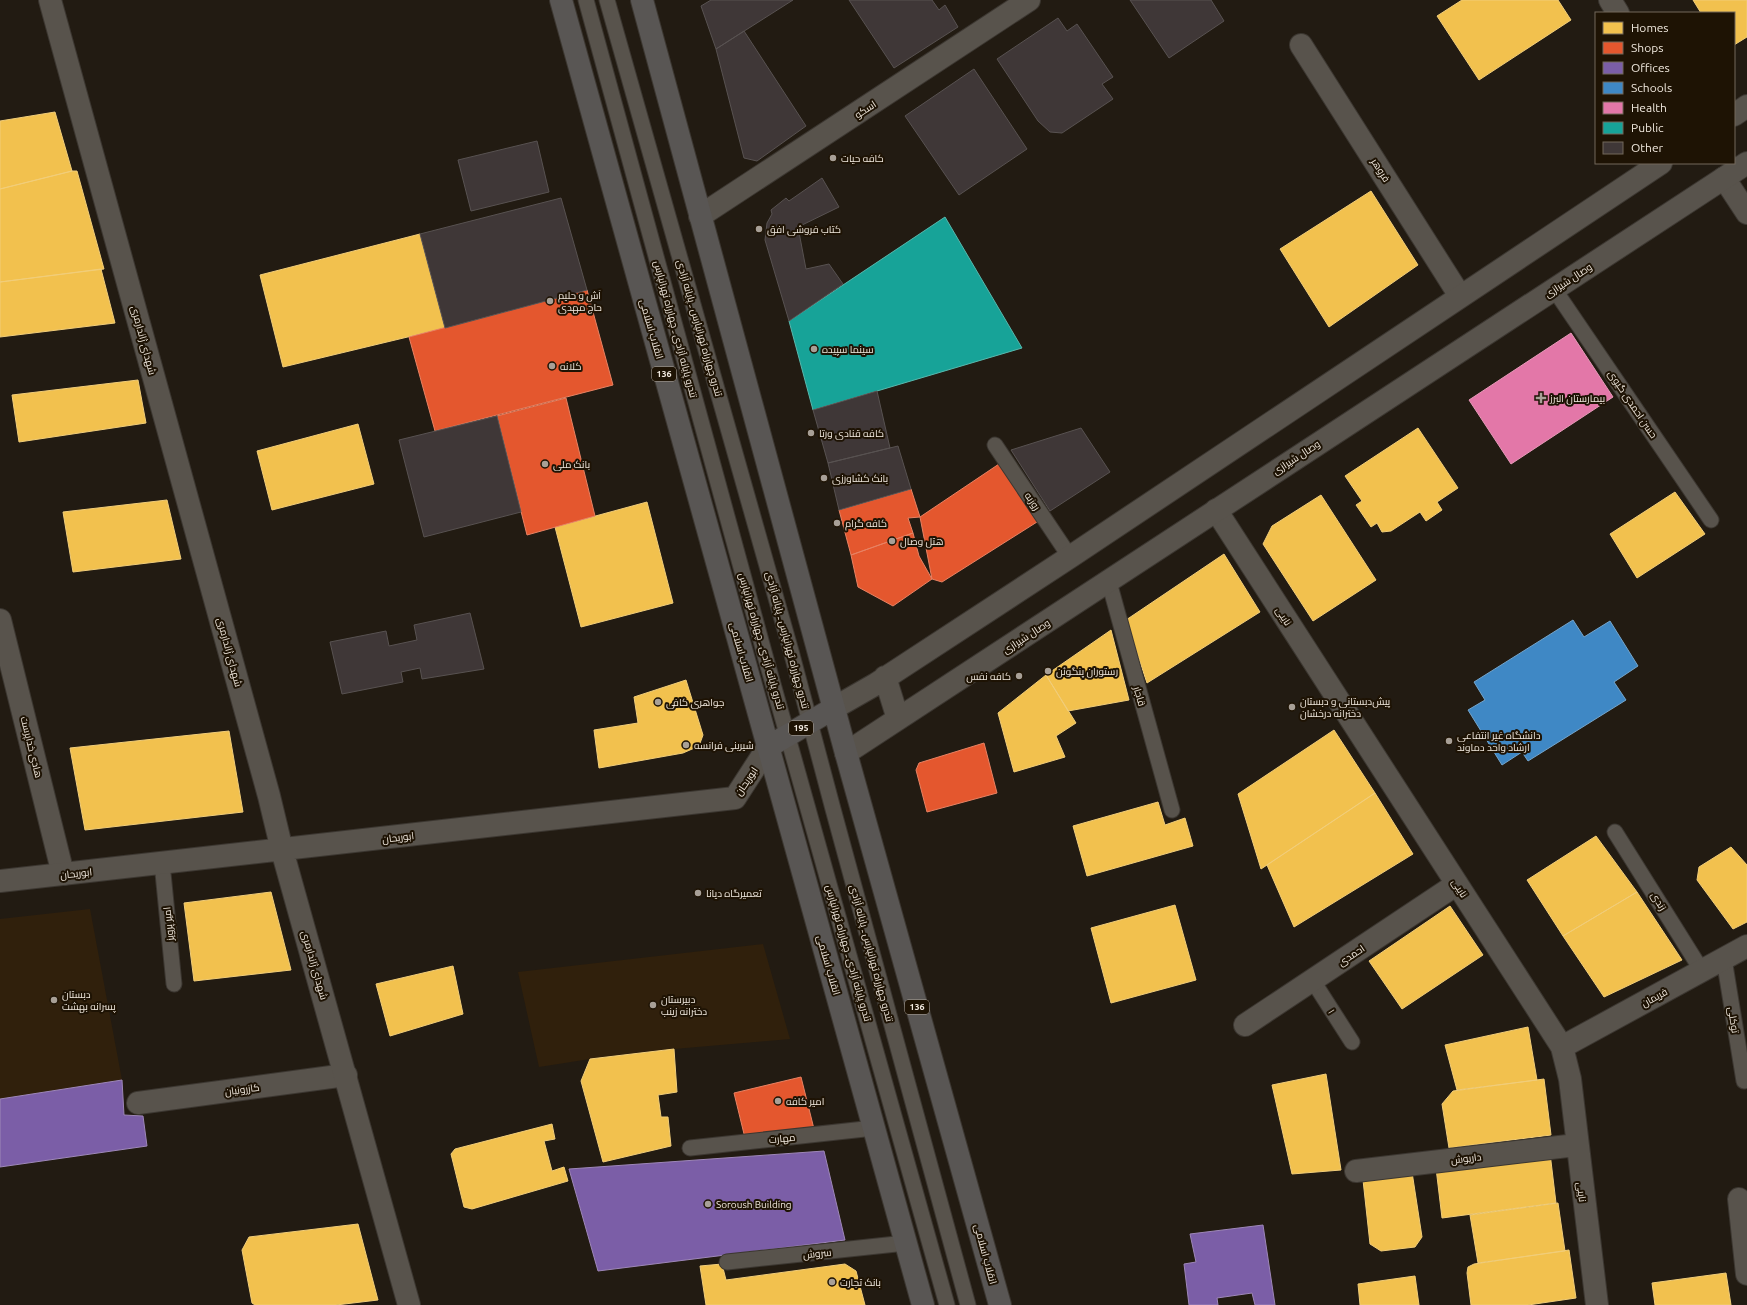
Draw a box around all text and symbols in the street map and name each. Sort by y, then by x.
legend [1595,12,1735,164]
text: Homes [1631,21,1669,34]
text: Shops [1631,41,1663,54]
text: Offices [1631,61,1670,74]
text: Schools [1631,81,1672,94]
street label: اسکو [852,98,878,120]
text: Health [1631,101,1667,114]
text: Public [1631,121,1664,134]
text: Other [1631,141,1664,154]
marker: کافه حیات [828,153,838,163]
place label: کافه حیات [841,153,884,164]
street label: فروهر [1369,156,1392,184]
marker: کتاب فروشی افق [754,224,764,234]
place label: کتاب فروشی افق [767,224,841,236]
street label: تندرو پایانه آزادی ـ چهارراه تهرانپارس [651,259,699,400]
street label: تندرو چهارراه تهرانپارس ـ پایانه آزادی [674,259,724,398]
street label: وصال شیرازی [1543,261,1594,301]
place label: آش و حلیم حاج مهدی [558,290,602,314]
marker: آش و حلیم حاج مهدی [545,296,555,306]
street label: انقلاب اسلامی [637,298,665,361]
street label: شهدای ژاندارمری [128,304,158,376]
marker: سینما سپیده [809,344,819,354]
place label: سینما سپیده [822,344,873,356]
marker: کلانه [547,361,557,371]
place label: کلانه [560,361,581,372]
road number: 136 [652,367,676,381]
street label: حسن احمدی گیوی [1605,368,1659,441]
marker: بیمارستان البرز [1535,392,1547,404]
place label: بیمارستان البرز [1549,393,1605,405]
marker: کافه قنادی ورتا [806,428,816,438]
place label: کافه قنادی ورتا [819,428,884,440]
street label: وصال شیرازی [1271,438,1322,478]
marker: بانک ملی [540,459,550,469]
place label: بانک ملی [553,459,590,471]
marker: بانک کشاورزی [819,473,829,483]
place label: بانک کشاورزی [832,473,888,485]
street label: روزبه [1023,490,1043,512]
marker: کافه گرام [832,518,842,528]
place label: کافه گرام [845,518,887,531]
marker: هتل وصال [887,536,897,546]
place label: هتل وصال [900,536,943,548]
street label: تندرو چهارراه تهرانپارس ـ پایانه آزادی [763,570,811,711]
street label: تندرو پایانه آزادی ـ چهارراه تهرانپارس [736,572,786,711]
street label: نایبی [1273,605,1294,628]
street label: شهدای ژاندارمری [214,616,244,688]
street label: وصال شیرازی [1001,617,1052,657]
street label: انقلاب اسلامی [727,621,755,684]
marker: رستوران پنگوئن [1043,666,1053,676]
place label: رستوران پنگوئن [1056,666,1118,678]
place label: کافه نفس [966,671,1011,683]
marker: کافه نفس [1014,671,1024,681]
street label: قاجار [1131,684,1148,707]
place label: پیش‌دبستانی و دبستان دخترانه درخشان [1300,696,1391,720]
marker: جواهری کافی [653,697,663,707]
place label: جواهری کافی [666,697,724,709]
marker: پیش‌دبستانی و دبستان دخترانه درخشان [1287,702,1297,712]
street label: هادی خداپرست [18,715,44,779]
road number: 195 [789,721,813,735]
place label: دانشگاه غیر انتفاعی ارشاد واحد دماوند [1457,730,1541,753]
marker: دانشگاه غیر انتفاعی ارشاد واحد دماوند [1444,736,1454,746]
marker: شیرینی فرانسه [681,740,691,750]
place label: شیرینی فرانسه [694,740,754,752]
street label: ابوریحان [733,765,761,798]
street label: ابوریحان [381,830,415,846]
street label: ابوریحان [60,866,93,882]
street label: نایبی [1449,877,1470,900]
street label: تندرو چهارراه تهرانپارس ـ پایانه آزادی [847,883,895,1024]
street label: تندرو پایانه آزادی ـ چهارراه تهرانپارس [823,884,873,1023]
marker: تعمیرگاه دیانا [693,888,703,898]
place label: تعمیرگاه دیانا [706,888,762,899]
street label: زندی [1648,890,1668,913]
street label: امیر پرویز [161,906,177,942]
street label: شهدای ژاندارمری [298,929,330,1001]
street label: انقلاب اسلامی [814,934,842,997]
street label: احمدی [1336,943,1367,969]
street label: فریمان [1639,986,1670,1010]
place label: دبستان پسرانه بهشت [62,989,116,1013]
place label: دبیرستان دخترانه زینب [661,994,707,1017]
marker: دبستان پسرانه بهشت [49,995,59,1005]
marker: دبیرستان دخترانه زینب [648,1000,658,1010]
road number: 136 [905,1000,929,1014]
street label: توکلی [1725,1006,1741,1035]
street label: ۱ [1326,1007,1337,1016]
street label: کازرونیان [224,1082,260,1098]
marker: امیر کافه [773,1096,783,1106]
place label: امیر کافه [786,1096,824,1107]
street label: مهارت [768,1132,796,1146]
street label: داریوش [1450,1151,1482,1167]
street label: نایبی [1574,1181,1588,1203]
marker: Soroush Building [703,1199,713,1209]
place label: Soroush Building [716,1199,792,1210]
street label: انقلاب اسلامی [971,1223,999,1286]
street label: سروش [802,1247,832,1261]
marker: بانک تجارت [827,1277,837,1287]
place label: بانک تجارت [840,1277,881,1288]

